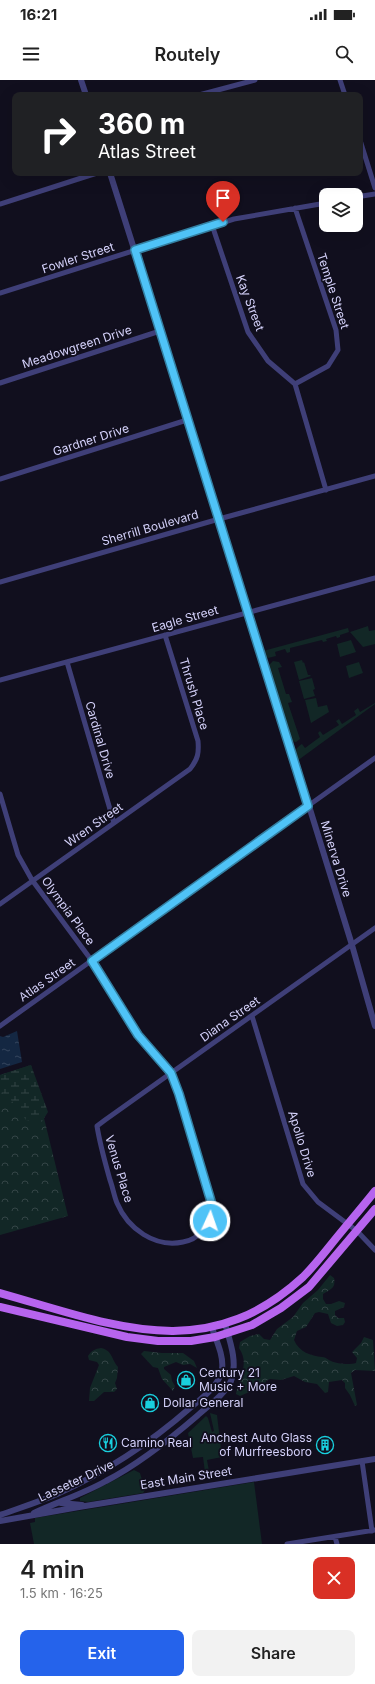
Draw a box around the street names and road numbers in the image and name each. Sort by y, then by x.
street label: Fowler Street [40,239,116,276]
street label: Temple Street [314,251,353,331]
street label: Kay Street [233,273,268,333]
street label: Meadowgreen Drive [20,322,134,371]
street label: Gardner Drive [51,420,131,459]
street label: Sherrill Boulevard [100,507,200,549]
street label: Eagle Street [150,602,220,635]
street label: Thrush Place [176,656,213,732]
street label: Cardinal Drive [82,699,119,780]
street label: Wren Street [62,799,126,850]
street label: Minerva Drive [318,819,355,899]
street label: Olympia Place [39,874,98,948]
street label: Atlas Street [16,955,78,1004]
street label: Diana Street [197,993,262,1045]
street label: Apollo Drive [285,1109,320,1179]
street label: Venus Place [102,1133,137,1204]
street label: Lasseter Drive [36,1456,116,1505]
street label: East Main Street [139,1463,233,1492]

